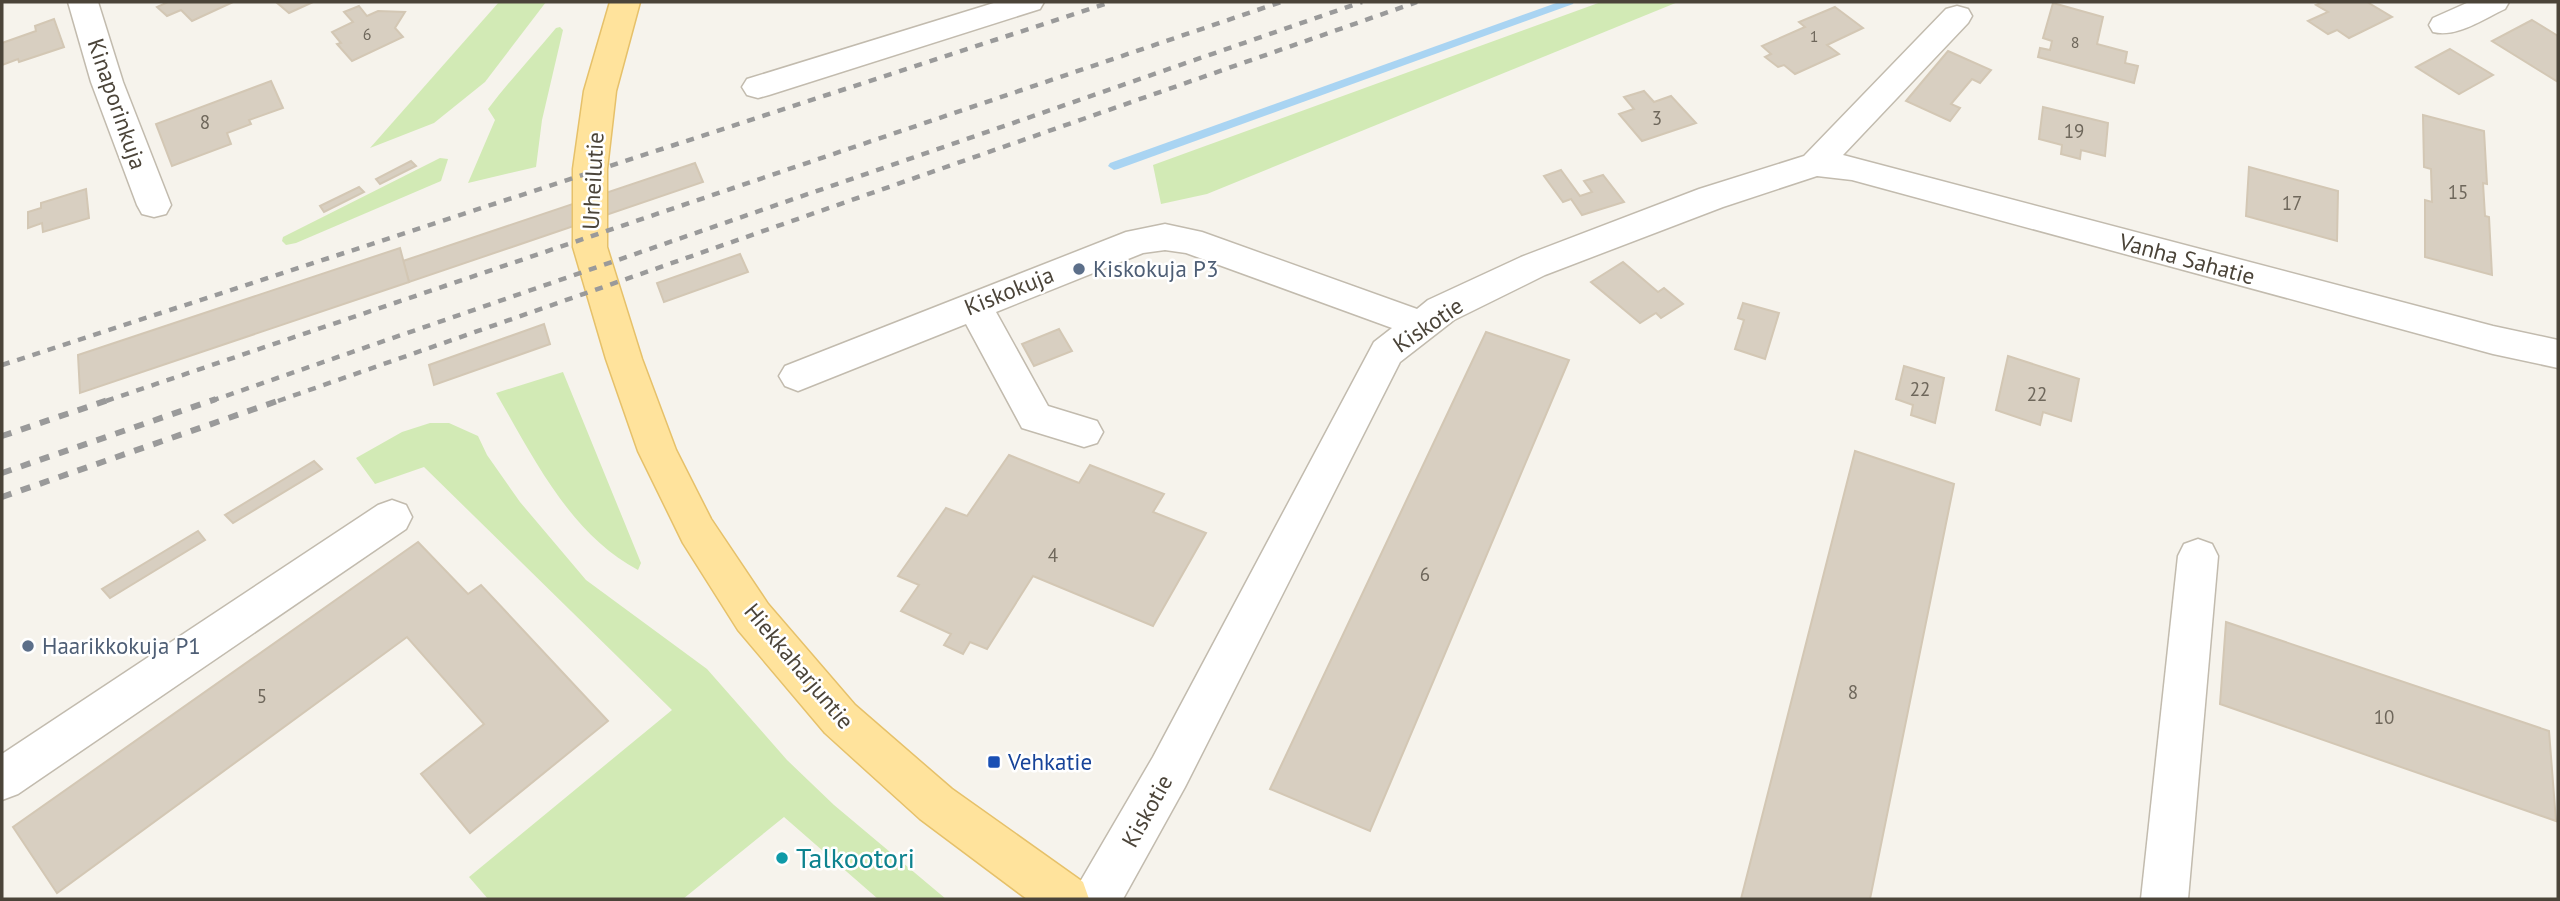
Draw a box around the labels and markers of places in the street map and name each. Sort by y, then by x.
place label: Kiskokuja P3 [1093,254,1218,283]
marker: Kiskokuja P3 [1071,261,1087,277]
place label: Haarikkokuja P1 [42,631,201,660]
marker: Haarikkokuja P1 [20,638,36,654]
place label: Vehkatie [1007,747,1092,776]
marker: Vehkatie [986,754,1002,770]
place label: Talkootori [796,839,915,876]
marker: Talkootori [774,850,790,866]

